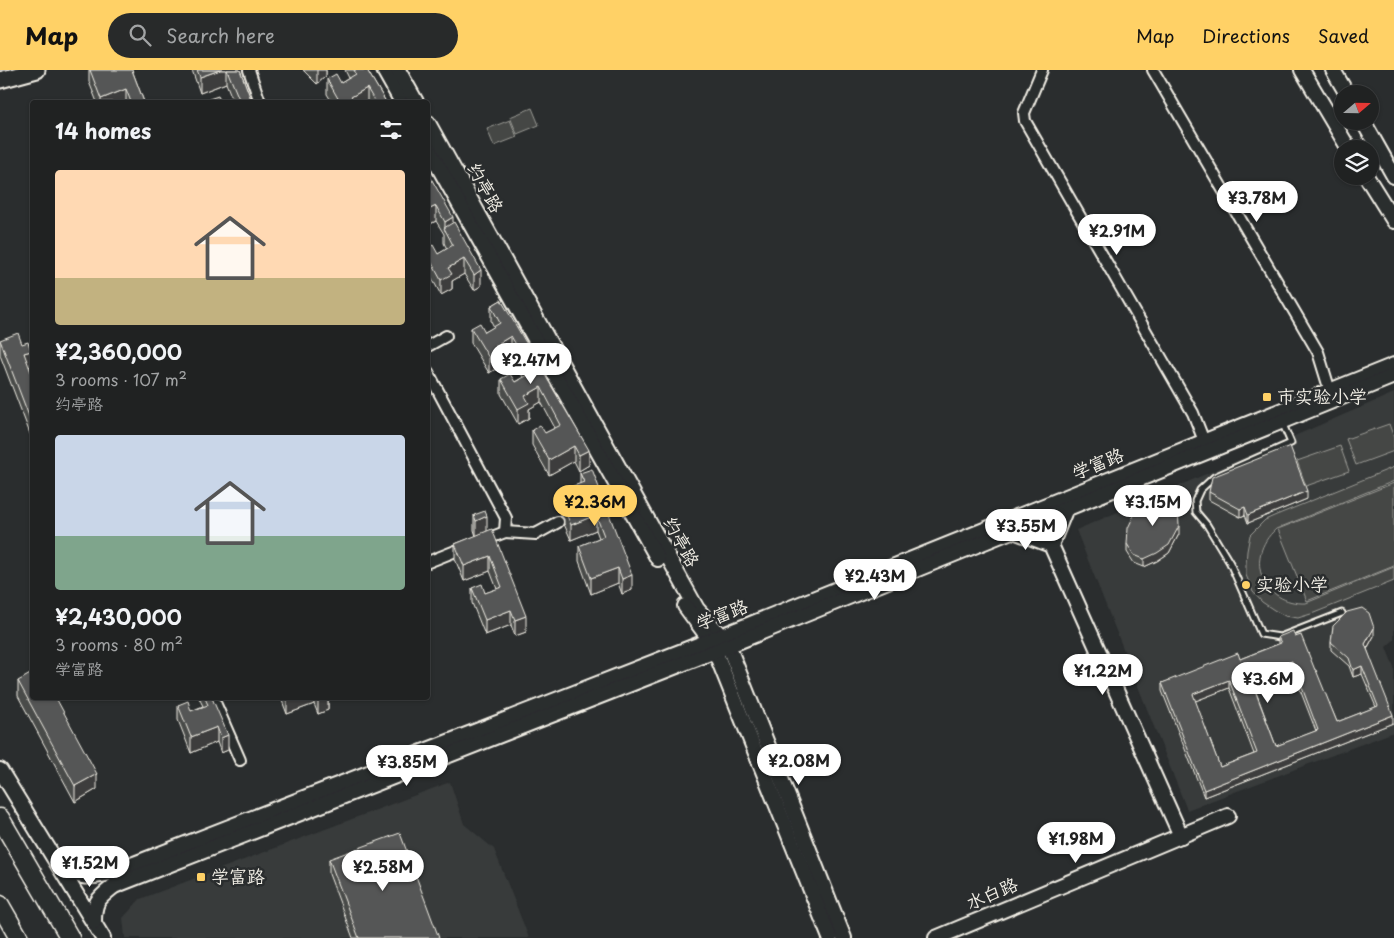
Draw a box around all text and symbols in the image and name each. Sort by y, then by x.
search box [108,13,458,58]
text: Map [25,17,78,53]
icon: search [126,21,154,49]
text: Search here [166,21,275,49]
text: Map [1136,22,1174,49]
text: Directions [1202,22,1290,49]
text: Saved [1318,22,1369,49]
north arrow [1334,85,1379,130]
map controls [1334,85,1379,185]
text: 14 homes [55,114,151,146]
icon: filters [377,116,405,144]
button: layers [1334,140,1379,185]
street label: 约亭路 [461,157,511,217]
pin: ¥3.78M [1216,180,1298,223]
text: ¥3.78M [1228,185,1286,209]
icon: home [185,203,275,293]
pin: ¥2.91M [1076,214,1158,256]
text: ¥2.91M [1089,218,1145,242]
text: ¥2,360,000 [55,335,182,367]
pin: ¥2.47M [490,342,572,385]
text: ¥2.47M [502,347,560,371]
text: 3 rooms · 107 m² [55,367,187,391]
place label: 市实验小学 [1277,382,1367,409]
text: 约亭路 [55,391,103,415]
marker: 市实验小学 [1261,391,1273,403]
street label: 学富路 [1067,440,1128,485]
icon: home [185,468,275,558]
pin: ¥2.36M [554,484,636,527]
pin: ¥3.15M [1112,484,1194,527]
text: ¥2.36M [564,489,626,513]
text: ¥3.15M [1125,489,1181,513]
pin: ¥3.55M [985,508,1067,551]
street label: 约亭路 [657,511,707,571]
text: ¥3.55M [996,513,1056,537]
pin: ¥2.43M [834,558,916,601]
text: ¥2.43M [845,563,905,587]
place label: 实验小学 [1256,570,1328,597]
marker: 实验小学 [1240,579,1252,591]
street label: 学富路 [691,591,752,636]
text: ¥2,430,000 [55,600,182,632]
text: 3 rooms · 80 m² [55,632,183,656]
pin: ¥1.22M [1062,654,1144,696]
text: 学富路 [55,656,103,680]
text: ¥1.22M [1074,658,1132,682]
pin: ¥3.6M [1233,662,1303,704]
text: ¥3.6M [1243,666,1293,690]
pin: ¥3.85M [366,744,448,787]
pin: ¥2.08M [758,744,840,786]
text: ¥2.08M [768,748,830,772]
text: ¥3.85M [377,749,437,773]
pin: ¥1.98M [1035,822,1117,864]
text: ¥1.98M [1048,826,1104,850]
pin: ¥1.52M [49,846,131,888]
text: ¥1.52M [61,850,119,874]
pin: ¥2.58M [342,850,424,892]
text: ¥2.58M [353,854,413,878]
place label: 学富路 [211,862,265,889]
street label: 水白路 [961,870,1022,916]
marker: 学富路 [195,871,207,883]

